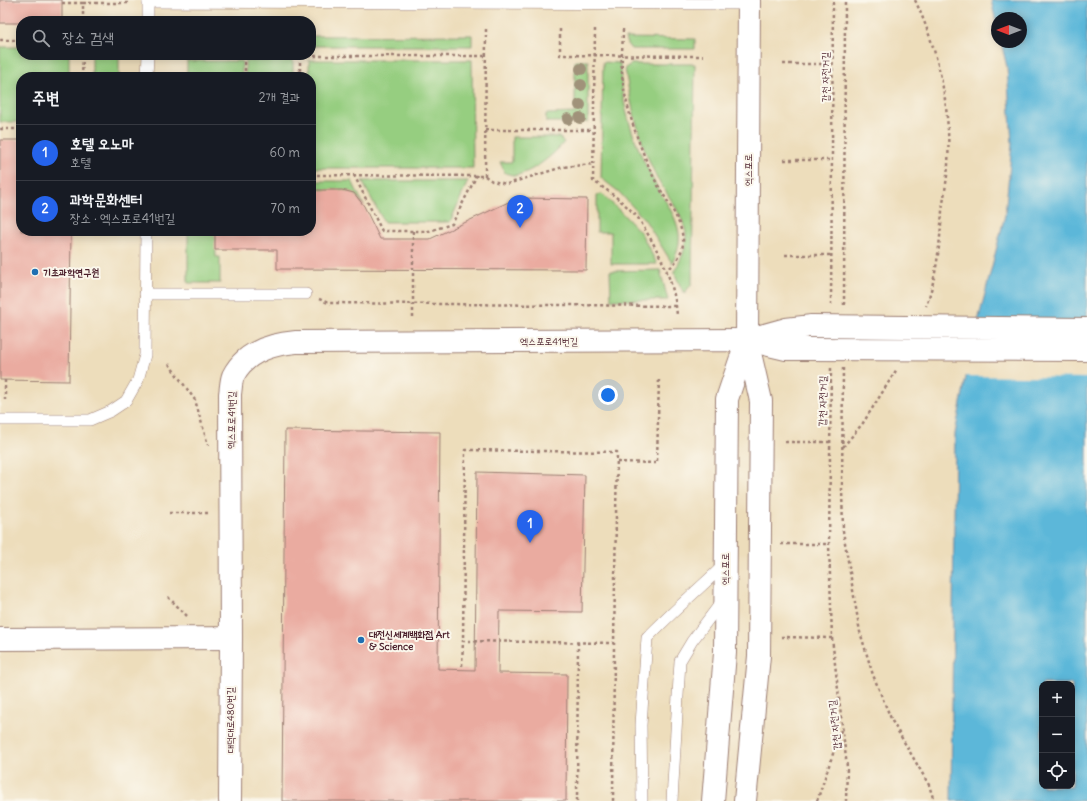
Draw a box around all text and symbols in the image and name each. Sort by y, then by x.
north arrow [991,12,1027,48]
search box [16,16,316,60]
icon: search [30,27,52,49]
text: 장소 검색 [62,28,114,47]
street label: 갑천 자전거길 [819,52,832,102]
text: 주변 [32,87,59,109]
text: 2개 결과 [258,89,300,106]
text: 호텔 오노마 [70,134,134,153]
text: 1 [42,144,48,161]
text: 60 m [269,144,300,161]
text: 호텔 [70,154,91,171]
street label: 엑스포로 [742,154,755,186]
text: 과학문화센터 [70,190,142,209]
pin: 2 [507,195,533,228]
text: 2 [41,200,49,217]
text: 70 m [271,200,300,217]
text: 장소 · 엑스포로41번길 [70,210,175,227]
place label: 기초과학연구원 [43,266,99,279]
marker: 기초과학연구원 [30,267,40,277]
street label: 엑스포로41번길 [520,335,578,348]
street label: 갑천 자전거길 [816,376,829,426]
your location [598,385,618,405]
street label: 엑스포로41번길 [224,391,239,449]
pin: 1 [517,510,543,543]
street label: 엑스포로 [719,553,732,585]
place label: 대전신세계백화점 Art & Science [369,628,450,653]
marker: 대전신세계백화점 Art & Science [356,635,366,645]
map controls [1039,681,1075,789]
button: + [1039,681,1075,717]
street label: 대덕대로480번길 [224,687,237,753]
street label: 갑천 자전거길 [825,699,844,751]
button: − [1039,717,1075,753]
button: locate [1039,753,1075,789]

